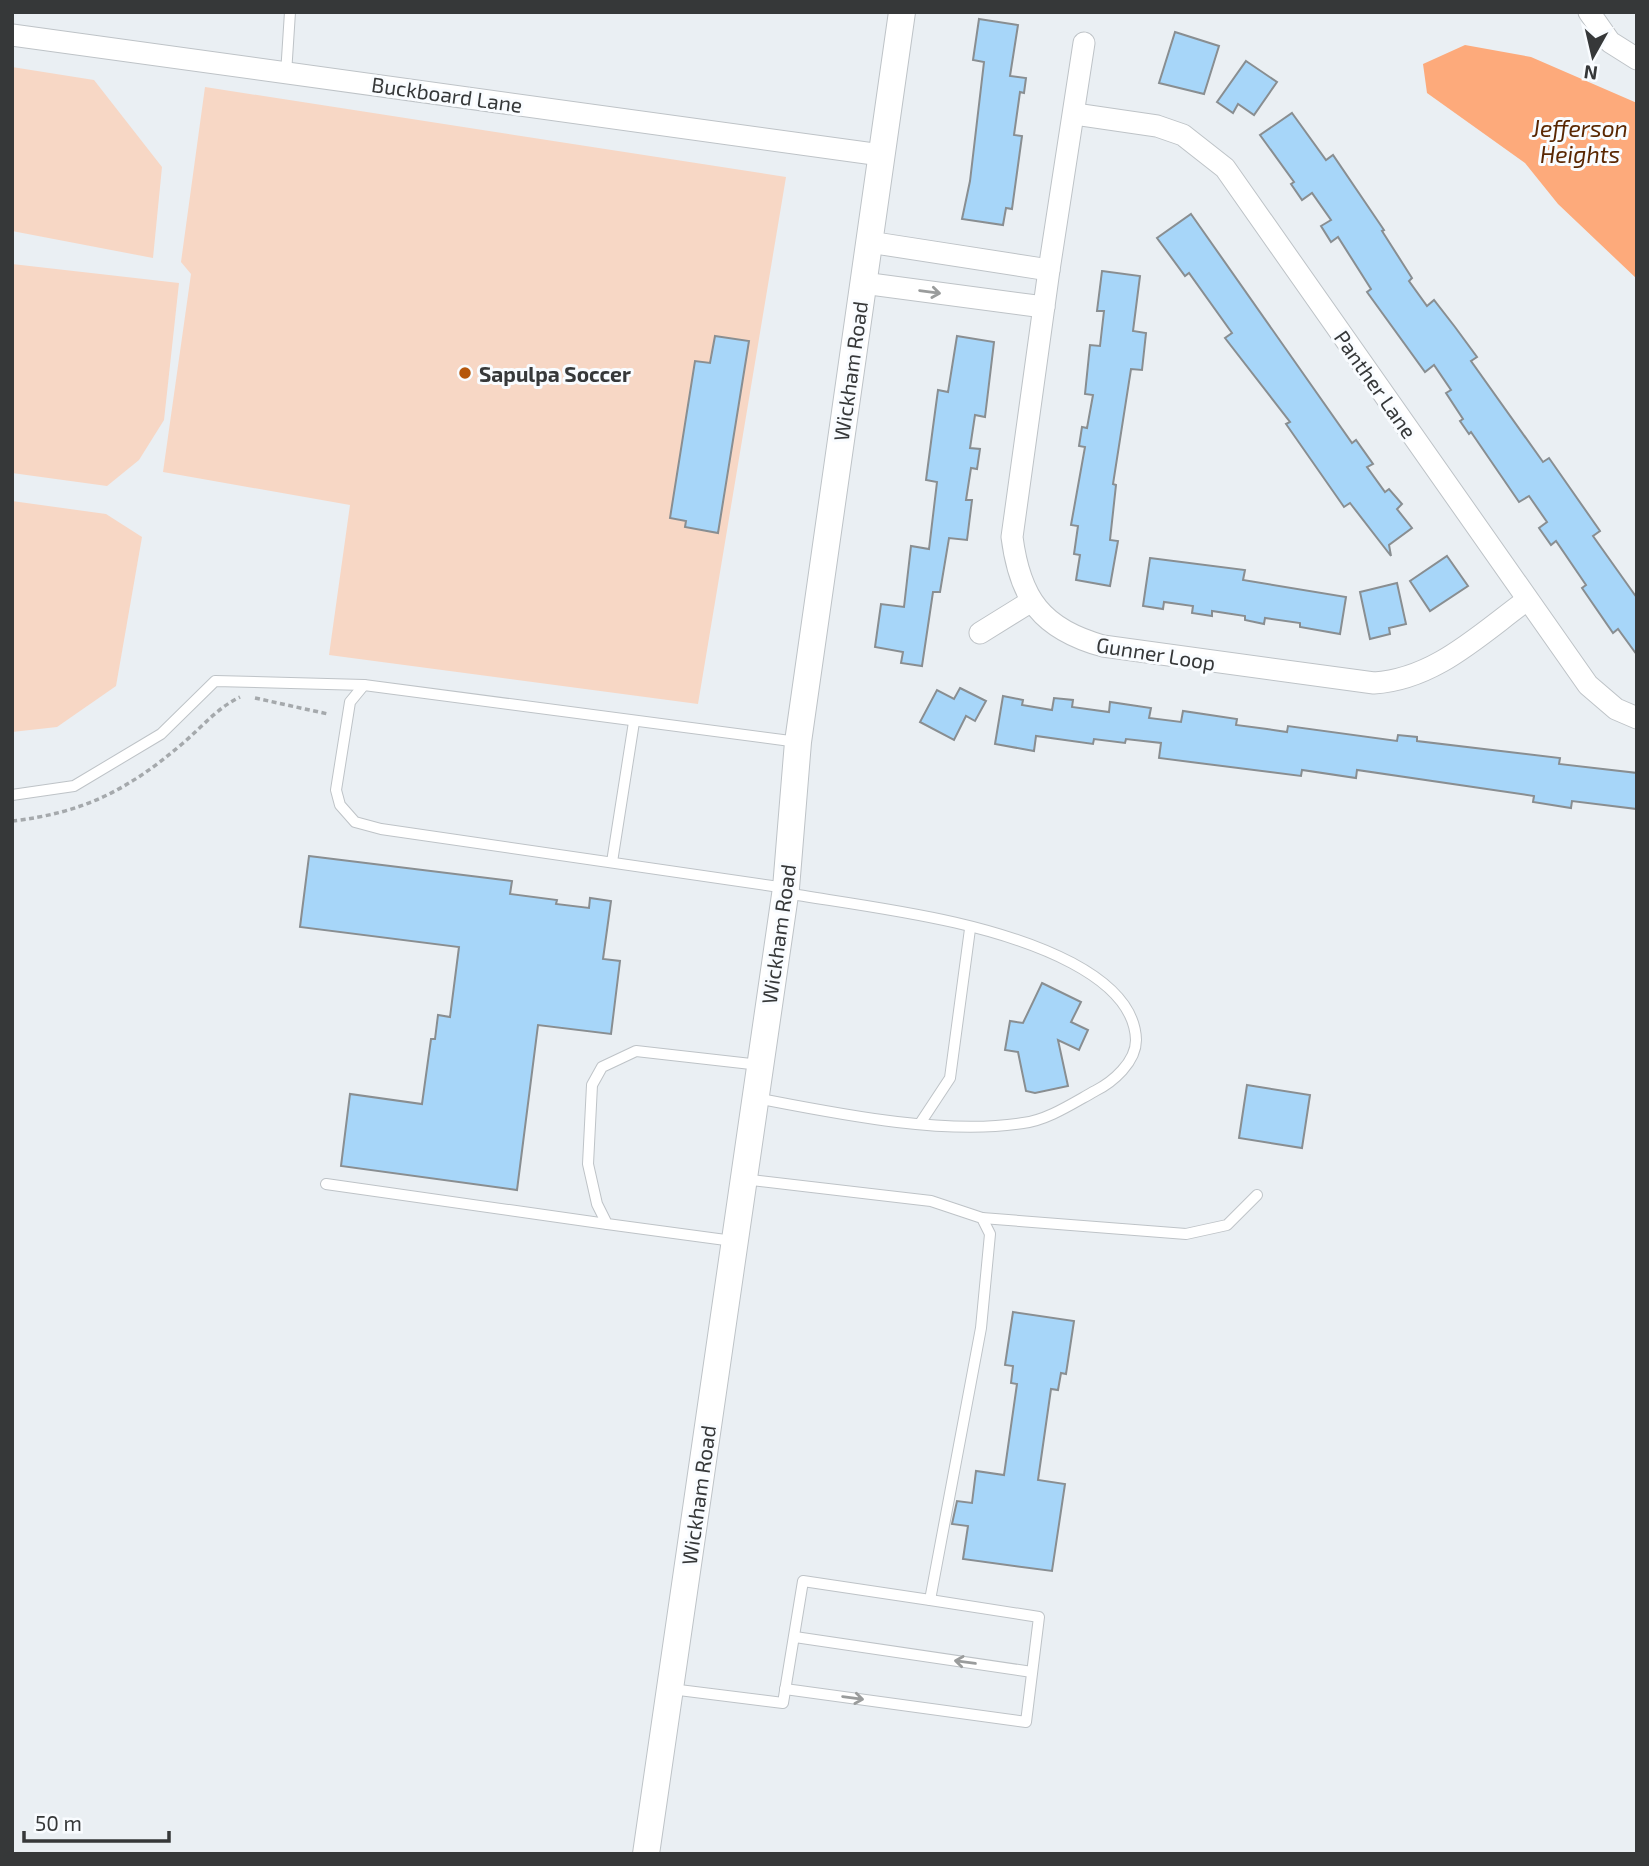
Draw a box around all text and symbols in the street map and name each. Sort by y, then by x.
north arrow [1558,21,1628,91]
text: N [1582,61,1599,86]
street label: Buckboard Lane [370,71,524,117]
water label: Jefferson Heights [1531,114,1628,168]
one-way arrow [919,286,941,299]
street label: Wickham Road [828,299,872,443]
street label: Panther Lane [1330,325,1422,443]
place label: Sapulpa Soccer [479,361,631,386]
marker: Sapulpa Soccer [457,365,473,381]
street label: Gunner Loop [1095,631,1217,675]
street label: Wickham Road [756,862,800,1006]
street label: Wickham Road [676,1423,720,1567]
one-way arrow [954,1655,976,1668]
one-way arrow [841,1692,864,1705]
scale bar [24,1800,170,1844]
text: 50 m [35,1810,82,1835]

